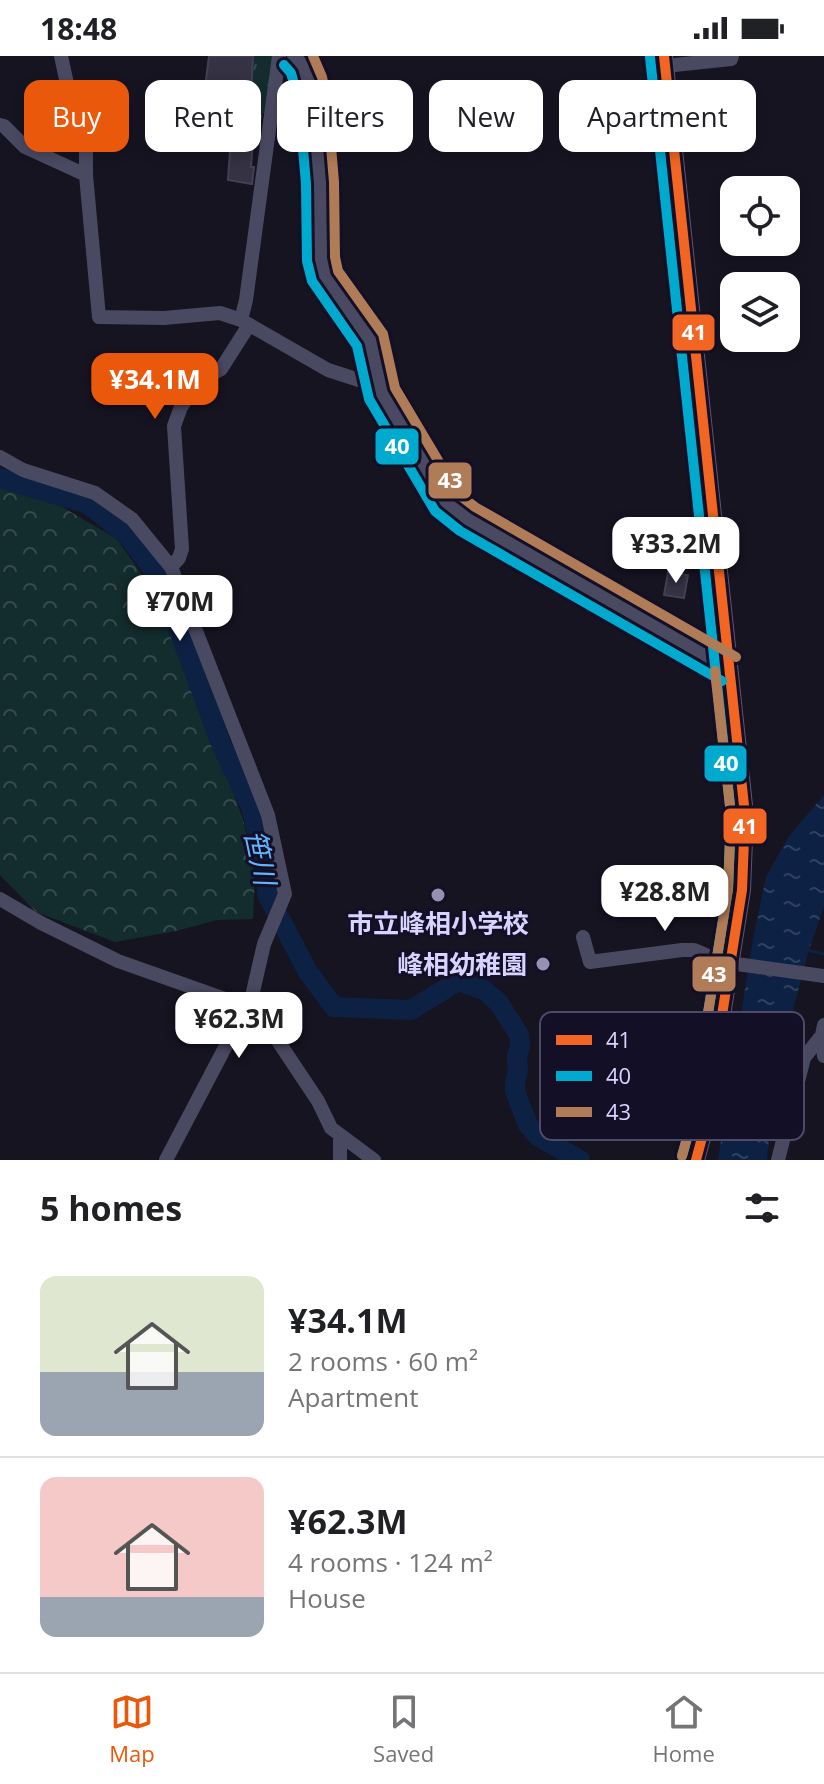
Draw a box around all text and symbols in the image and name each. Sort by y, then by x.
text: 18:48 [40,8,117,49]
chip: Buy [24,80,129,152]
chip: Rent [145,80,261,152]
chip: Filters [277,80,413,152]
chip: New [429,80,543,152]
chip: Apartment [559,80,756,152]
map controls [720,176,800,352]
button: locate [720,176,800,256]
button: layers [720,272,800,352]
line badge: 41 [671,313,716,352]
text: 41 [681,316,707,346]
pin: ¥34.1M [90,353,220,421]
text: ¥34.1M [109,361,201,397]
line badge: 40 [374,427,420,466]
text: 40 [384,430,410,460]
line badge: 43 [427,461,473,500]
text: 43 [437,464,463,494]
pin: ¥33.2M [611,517,741,585]
text: ¥33.2M [630,525,722,561]
pin: ¥70M [133,575,227,643]
text: ¥70M [145,583,215,619]
line badge: 40 [703,744,748,783]
text: 40 [713,747,739,777]
line badge: 41 [722,807,768,845]
text: 41 [732,810,758,840]
water label: 笹川 [237,826,286,891]
pin: ¥28.8M [600,865,730,933]
text: ¥28.8M [619,873,711,909]
marker: 市立峰相小学校 [429,886,447,904]
place label: 市立峰相小学校 [347,905,529,941]
place label: 峰相幼稚園 [397,946,527,982]
marker: 峰相幼稚園 [534,955,552,973]
line badge: 43 [691,955,737,993]
text: 43 [701,958,727,988]
pin: ¥62.3M [174,992,304,1060]
text: ¥62.3M [193,1000,285,1036]
legend [540,1012,804,1140]
text: 41 [606,1024,631,1054]
text: 40 [606,1060,631,1090]
text: 43 [606,1096,631,1126]
text: 5 homes [40,1185,182,1231]
icon: filters [740,1186,784,1230]
text: ¥34.1M [288,1297,408,1343]
icon: home [104,1308,200,1404]
text: 2 rooms · 60 m² [288,1343,478,1379]
text: Apartment [288,1379,419,1415]
text: ¥62.3M [288,1498,408,1544]
icon: home [104,1509,200,1605]
text: 4 rooms · 124 m² [288,1544,493,1580]
text: House [288,1580,366,1616]
tab: Map [109,1690,155,1768]
tab: Saved [373,1690,434,1768]
tab: Home [653,1690,715,1768]

